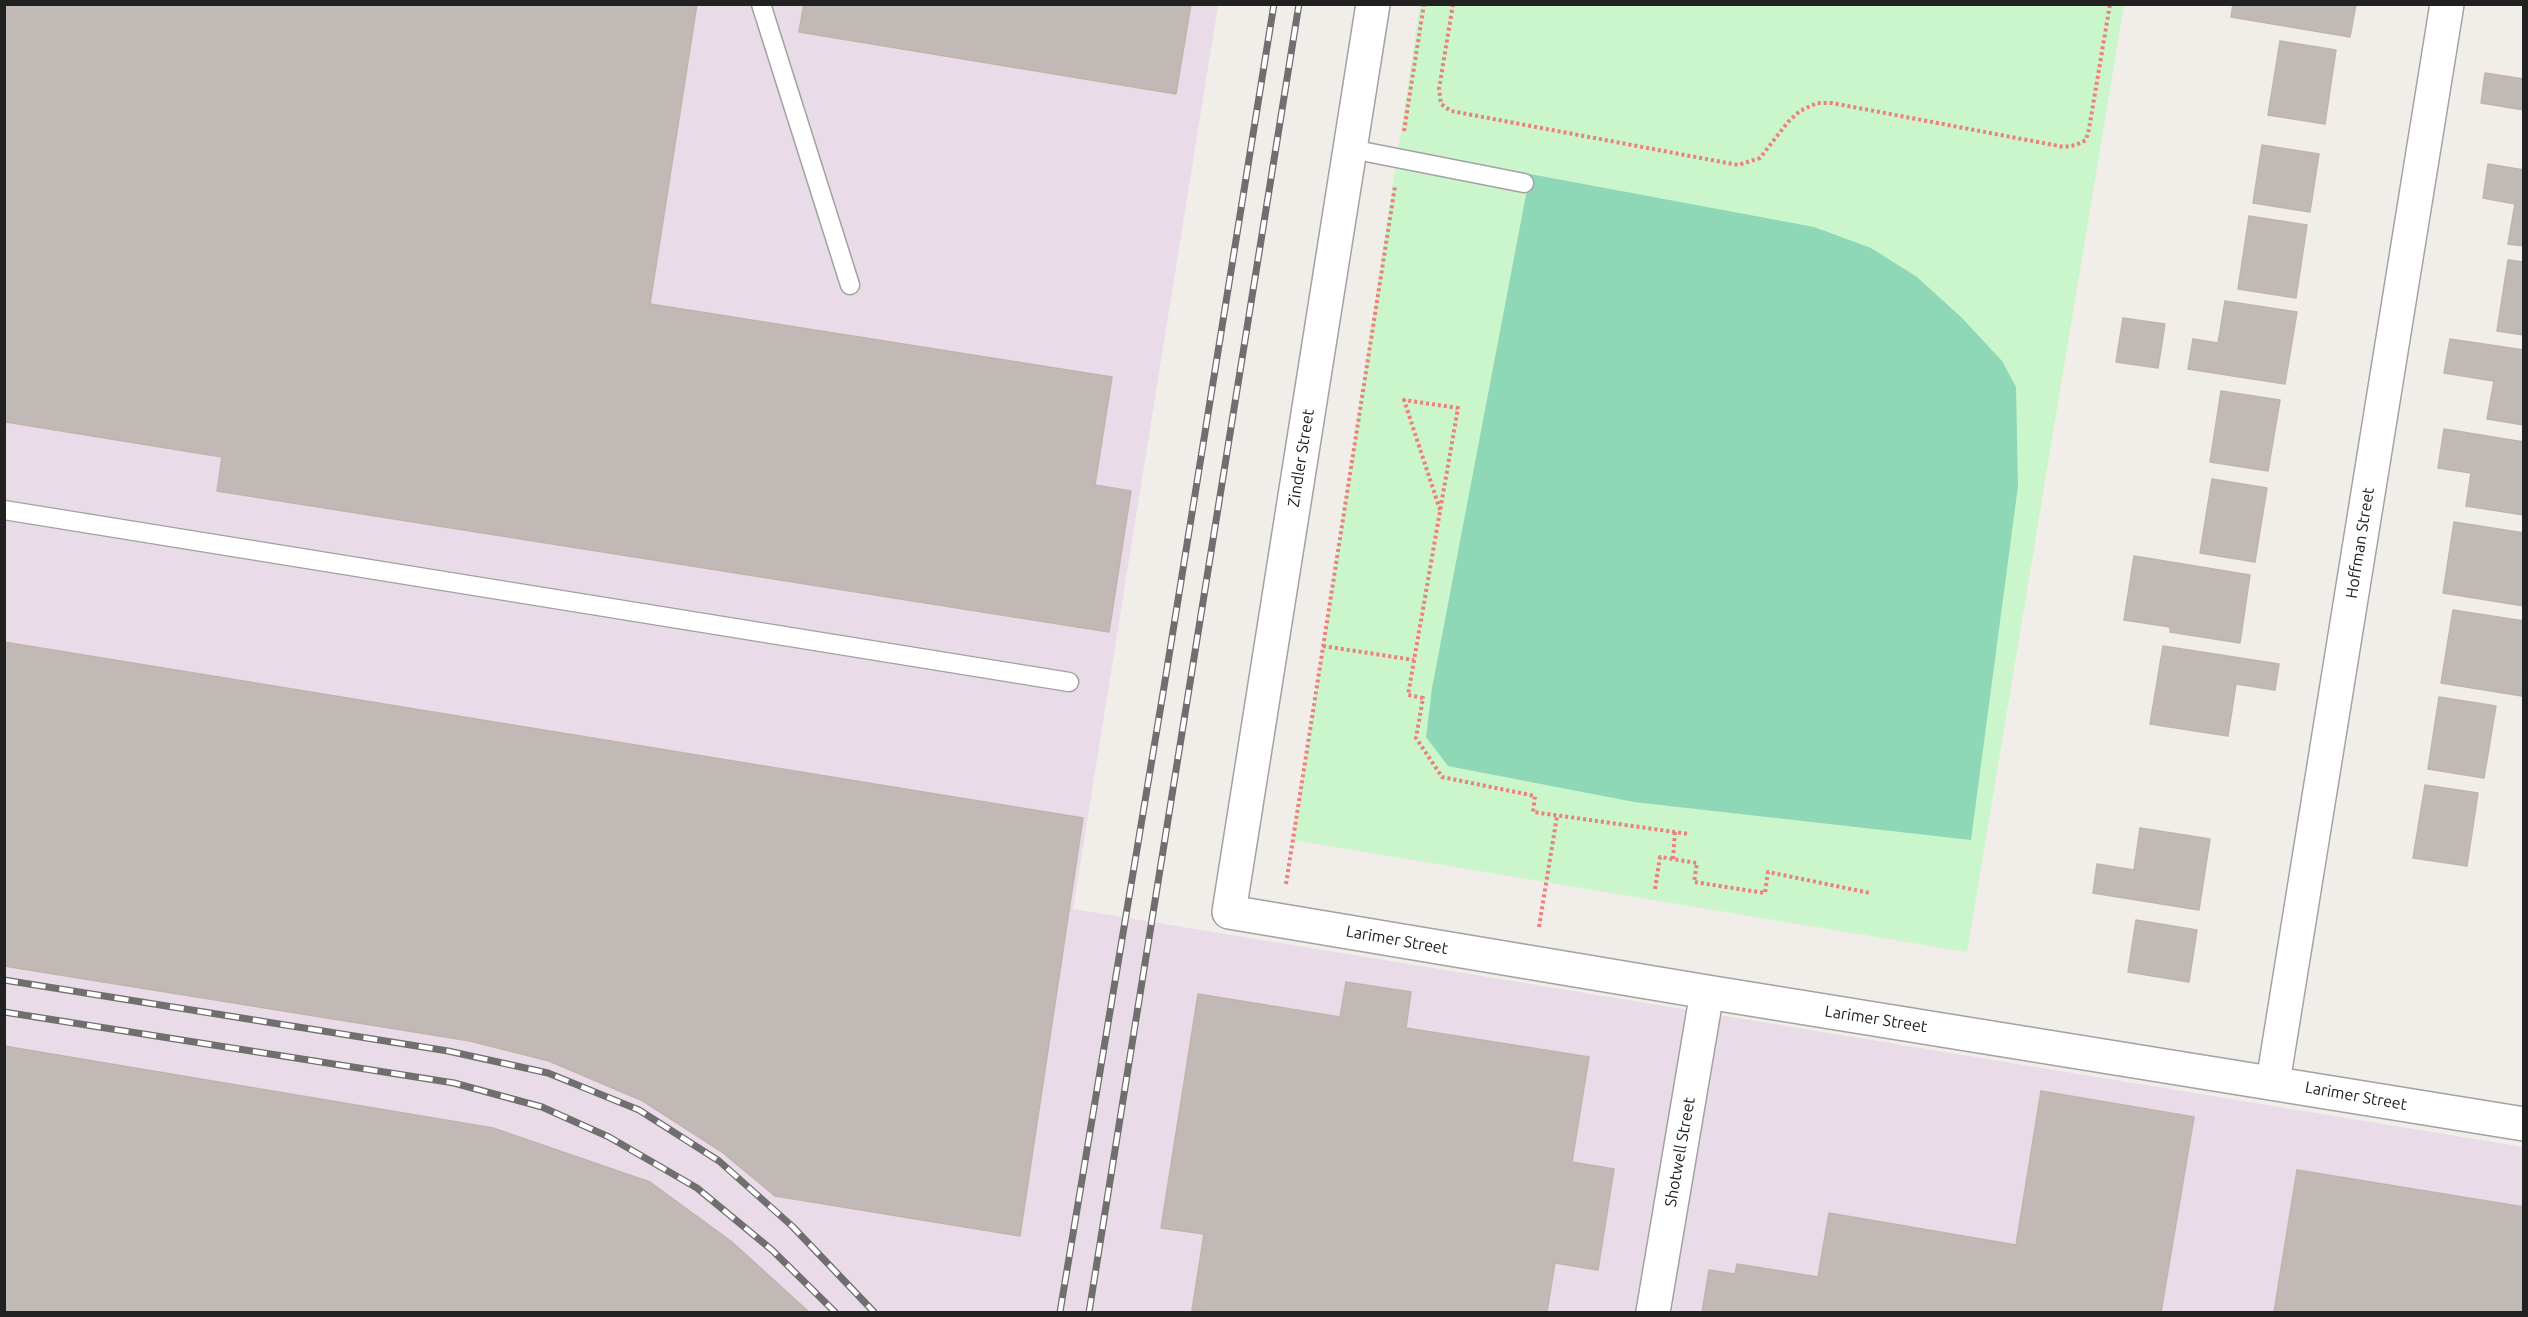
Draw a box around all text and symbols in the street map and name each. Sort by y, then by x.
street label: Zindler Street [1284,408,1318,508]
street label: Hoffman Street [2342,486,2378,600]
street label: Larimer Street [1344,922,1450,958]
street label: Larimer Street [1823,1001,1929,1037]
street label: Larimer Street [2303,1078,2409,1114]
street label: Shotwell Street [1661,1096,1699,1208]

